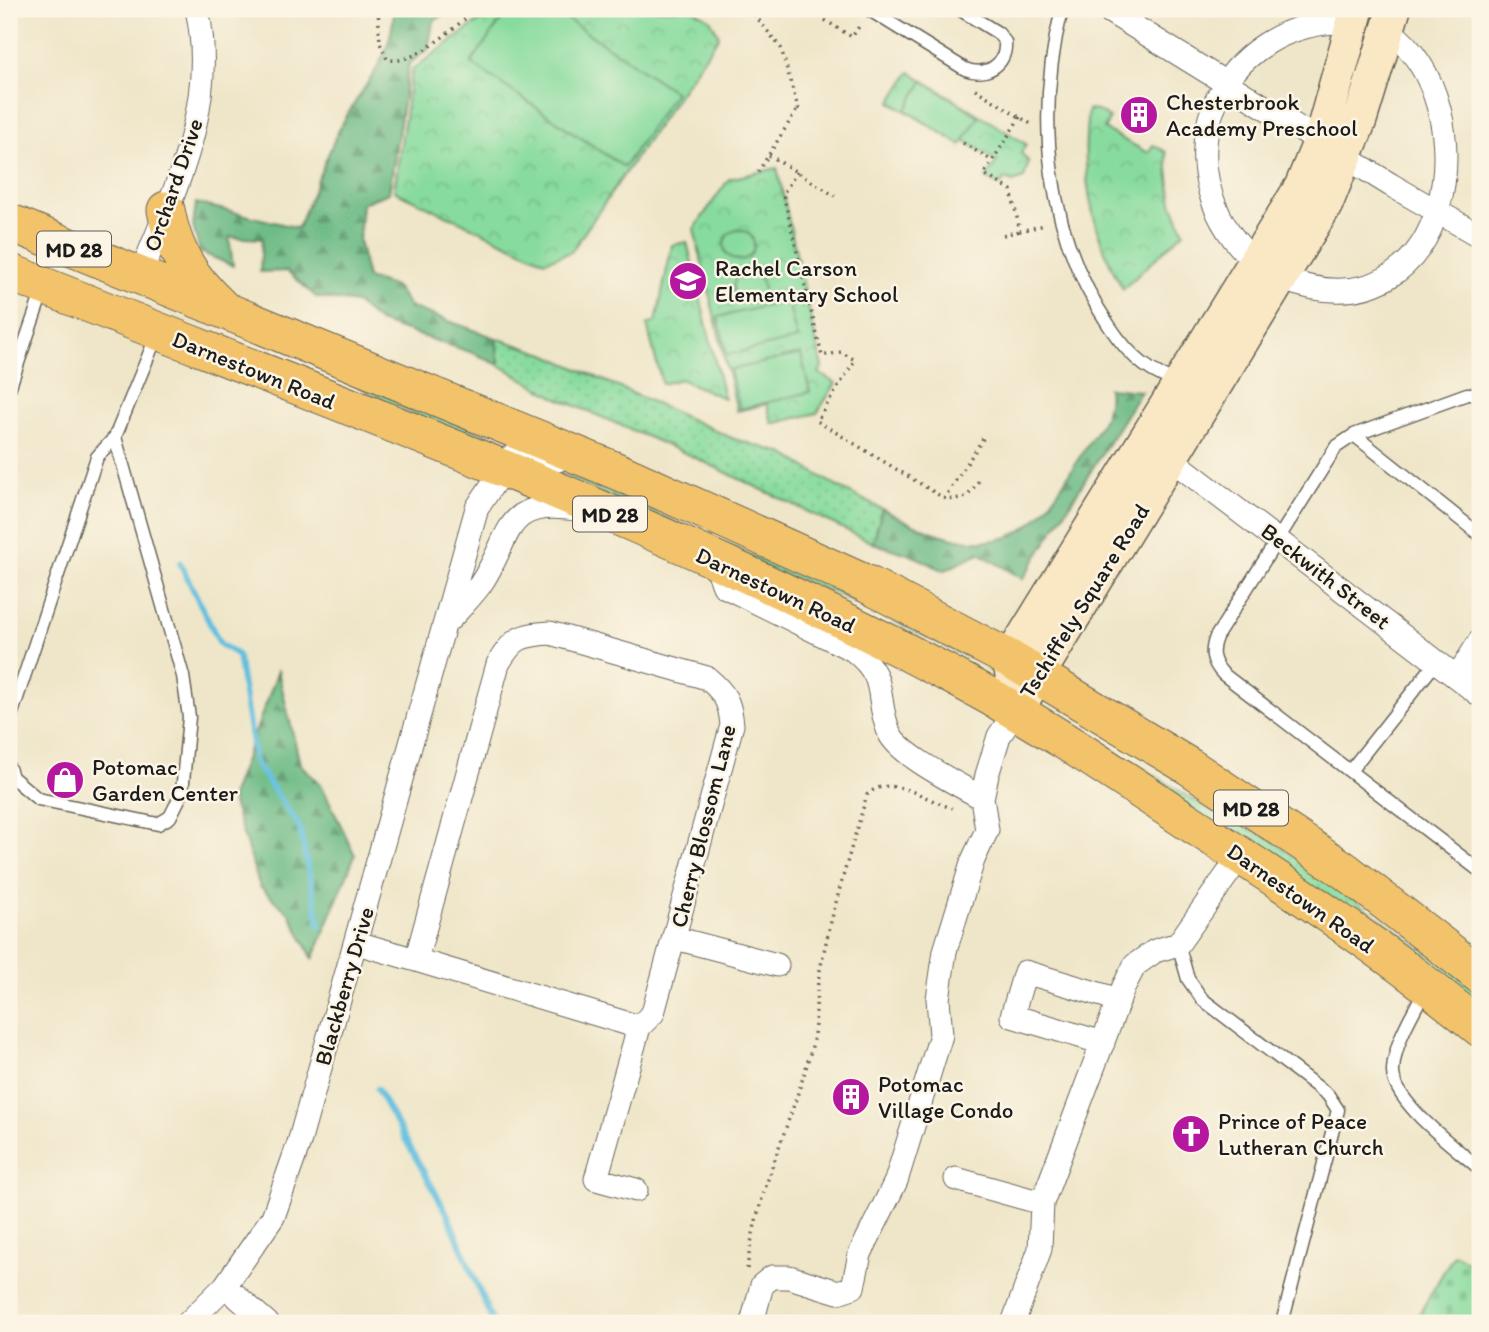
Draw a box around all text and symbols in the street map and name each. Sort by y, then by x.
place label: Chesterbrook Academy Preschool [1166,88,1358,142]
building icon: Chesterbrook Academy Preschool [1118,94,1160,136]
street label: Orchard Drive [137,115,209,255]
road number: MD 28 [37,232,111,266]
place label: Rachel Carson Elementary School [715,254,899,308]
school or university icon: Rachel Carson Elementary School [667,260,709,302]
street label: Darnestown Road [168,324,340,416]
road number: MD 28 [573,496,647,532]
street label: Tschiffely Square Road [1013,499,1155,703]
street label: Beckwith Street [1256,517,1397,636]
street label: Darnestown Road [691,541,861,640]
street label: Cherry Blossom Lane [664,721,742,931]
place label: Potomac Garden Center [92,753,238,807]
shop icon: Potomac Garden Center [44,759,86,801]
road number: MD 28 [1214,790,1288,826]
street label: Darnestown Road [1222,837,1380,959]
street label: Blackberry Drive [308,903,380,1069]
place label: Potomac Village Condo [878,1070,1013,1124]
building icon: Potomac Village Condo [830,1076,872,1118]
place label: Prince of Peace Lutheran Church [1218,1107,1384,1161]
church icon: Prince of Peace Lutheran Church [1170,1113,1212,1155]

